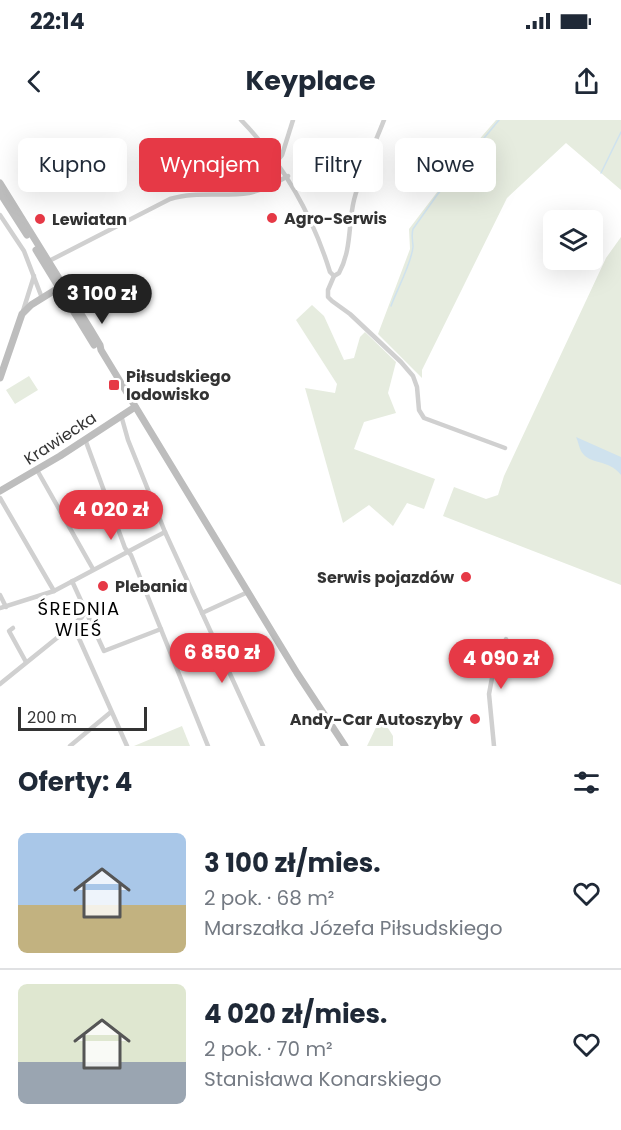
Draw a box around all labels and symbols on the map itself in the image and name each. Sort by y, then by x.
place label: Agro-Serwis [284,207,387,230]
place label: Lewiatan [52,208,127,231]
marker: Agro-Serwis [265,211,279,225]
marker: Lewiatan [33,212,47,226]
pin: 3 100 zł [40,274,164,325]
place label: Piłsudskiego lodowisko [126,365,231,406]
marker: Piłsudskiego lodowisko [107,378,121,392]
street label: Krawiecka [20,406,101,470]
pin: 4 020 zł [49,490,173,541]
place label: Serwis pojazdów [317,566,454,589]
marker: Serwis pojazdów [459,570,473,584]
place label: Plebania [115,575,188,598]
marker: Plebania [96,579,110,593]
district label: ŚREDNIA WIEŚ [37,596,121,642]
pin: 6 850 zł [160,633,284,684]
pin: 4 090 zł [439,639,563,690]
scale bar [18,704,147,732]
place label: Andy-Car Autoszyby [290,708,464,731]
marker: Andy-Car Autoszyby [468,712,482,726]

